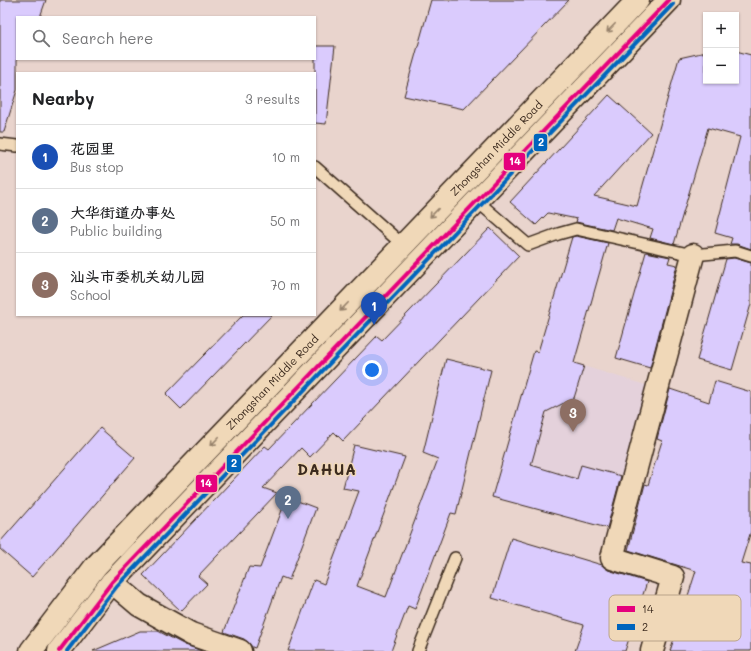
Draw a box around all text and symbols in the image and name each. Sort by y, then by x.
map controls [703,12,739,84]
button: + [703,12,739,48]
search box [16,16,316,60]
one-way arrow [606,23,615,33]
icon: search [30,27,52,49]
text: Search here [62,28,153,48]
button: − [703,48,739,84]
text: Nearby [32,87,94,109]
text: 3 results [245,90,300,107]
street label: Zhongshan Middle Road [446,97,546,199]
line badge: 2 [533,133,548,152]
text: 2 [538,134,544,149]
text: 花园里 [70,138,115,158]
text: 1 [42,148,48,165]
text: 10 m [272,148,300,165]
line badge: 14 [503,152,526,171]
text: 14 [509,153,521,168]
text: Bus stop [70,158,123,175]
text: 大华街道办事处 [70,202,175,222]
one-way arrow [429,208,438,218]
text: 2 [41,212,49,229]
text: 50 m [270,212,300,229]
text: Public building [70,222,162,239]
text: 汕头市委机关幼儿园 [70,266,205,286]
text: 3 [41,276,49,293]
text: 70 m [270,276,300,293]
text: School [70,286,111,303]
pin: 1 [361,292,387,325]
one-way arrow [339,302,349,312]
street label: Zhongshan Middle Road [222,331,322,433]
your location [362,360,382,380]
pin: 3 [560,399,586,432]
one-way arrow [210,436,220,446]
line badge: 2 [226,454,242,473]
text: 2 [231,455,237,470]
district label: DAHUA [297,459,357,479]
line badge: 14 [195,474,218,493]
text: 14 [200,475,212,490]
pin: 2 [275,486,301,519]
legend [609,595,741,641]
text: 14 [642,601,654,616]
text: 2 [642,619,648,634]

